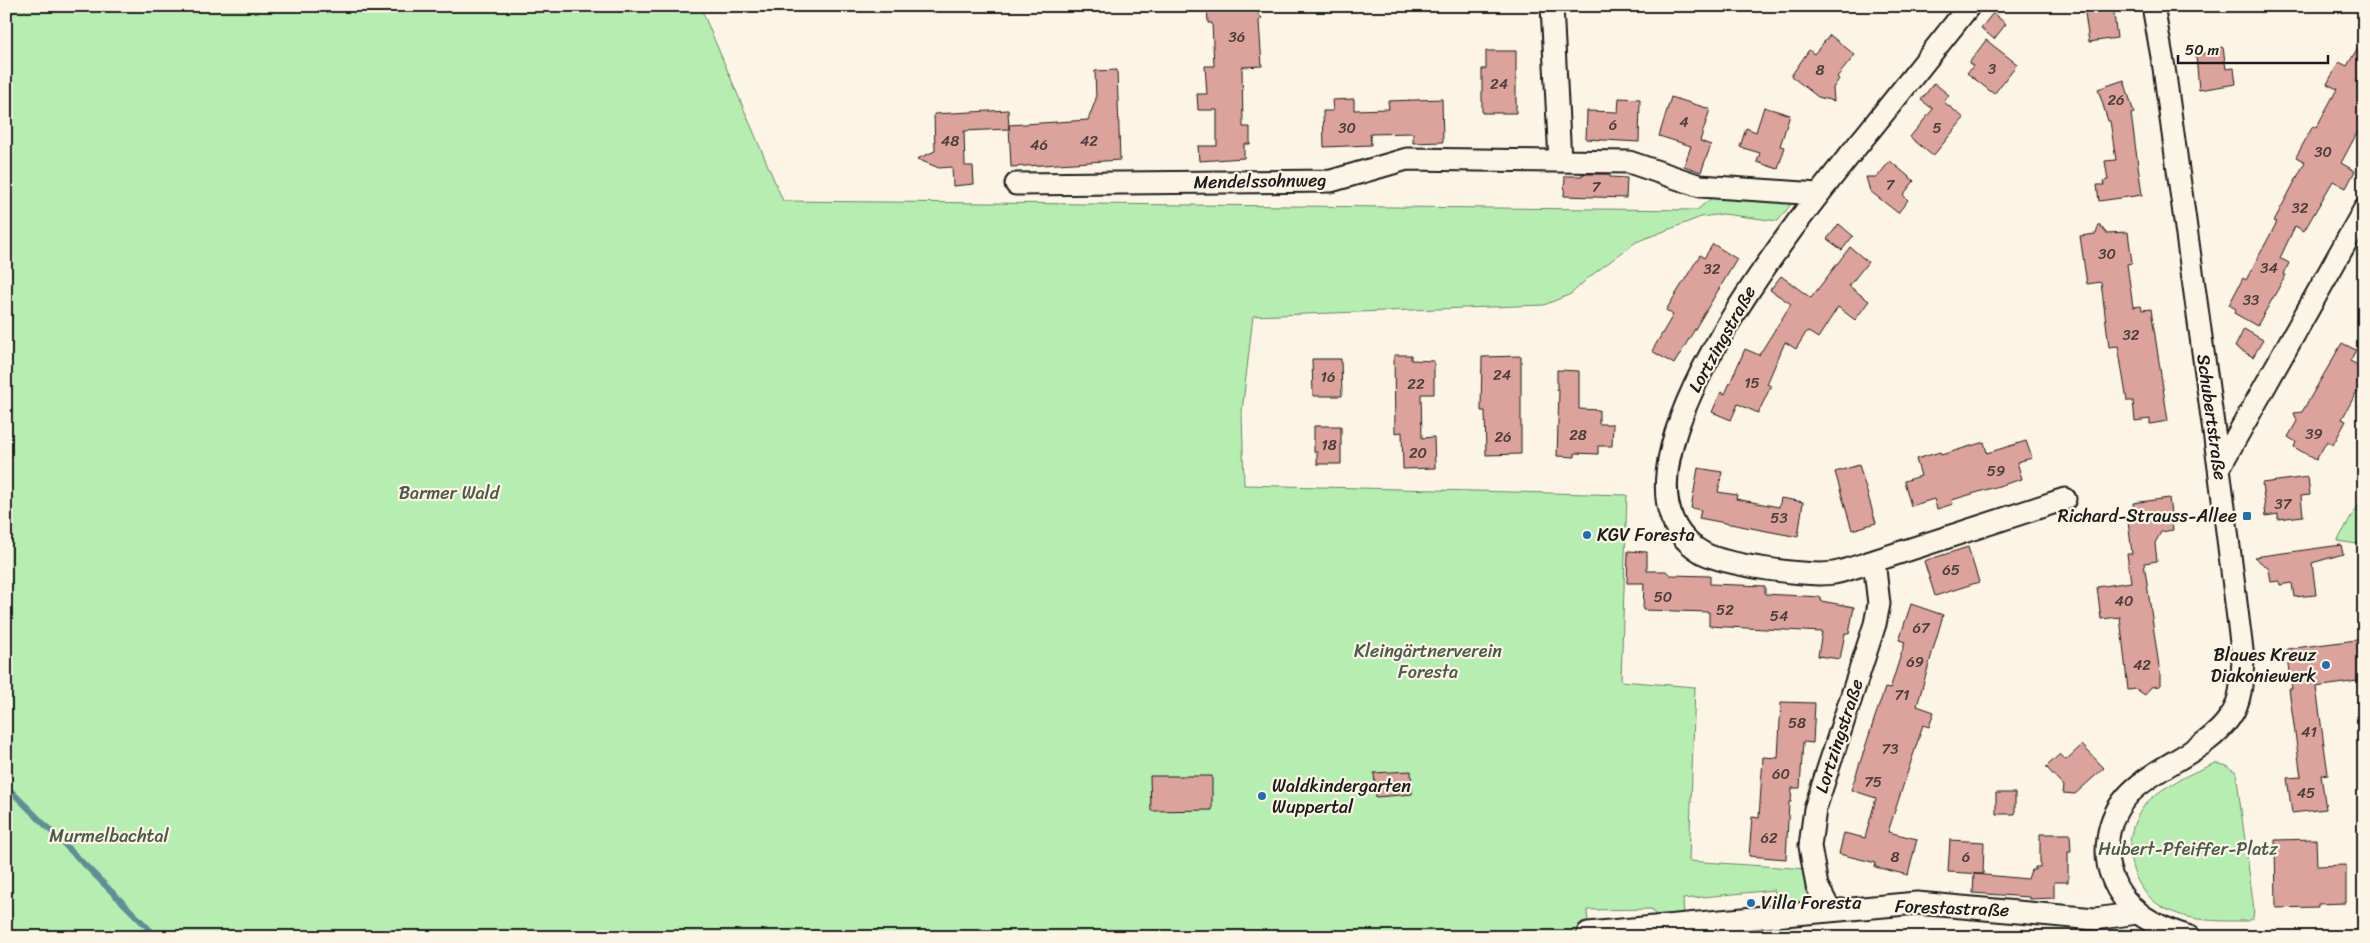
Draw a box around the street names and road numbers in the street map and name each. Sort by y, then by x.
street label: Mendelssohnweg [1193,164,1327,198]
street label: Lortzingstraße [1679,279,1765,399]
street label: Schubertstraße [2187,352,2237,482]
street label: Lortzingstraße [1805,675,1873,797]
street label: Forestastraße [1894,890,2010,926]

